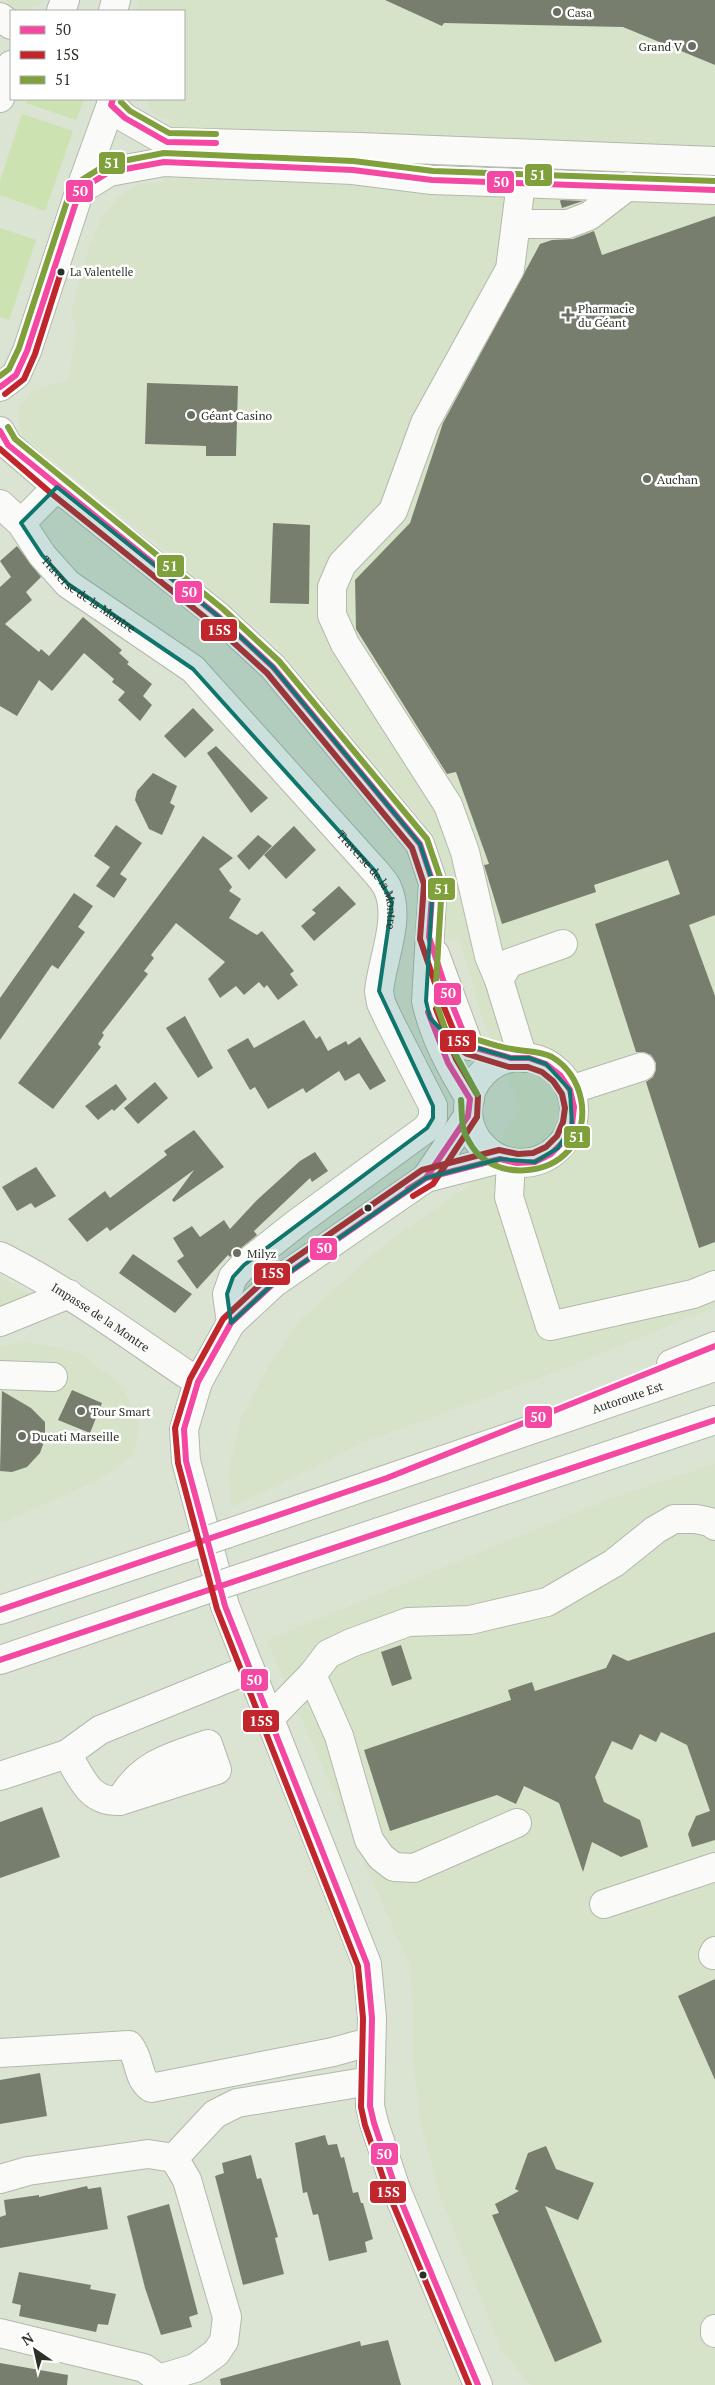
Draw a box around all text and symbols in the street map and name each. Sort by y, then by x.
place label: Casa [567,5,592,20]
marker: Casa [551,6,563,18]
legend [10,10,185,100]
text: 50 [55,19,71,39]
place label: Grand V [639,39,683,54]
marker: Grand V [686,40,698,52]
text: 15S [55,44,79,64]
text: 51 [55,69,71,89]
line badge: 51 [98,151,126,175]
text: 51 [104,153,120,172]
line badge: 51 [524,163,553,187]
text: 51 [530,165,546,184]
line badge: 50 [486,170,515,194]
text: 50 [493,172,509,191]
line badge: 50 [65,179,94,203]
text: 50 [72,181,88,200]
place label: La Valentelle [70,265,134,279]
marker: La Valentelle [56,267,66,277]
place label: Pharmacie du Géant [578,301,635,330]
marker: Pharmacie du Géant [562,309,574,321]
place label: Géant Casino [201,408,273,423]
marker: Géant Casino [185,409,197,421]
place label: Auchan [657,472,698,487]
marker: Auchan [641,473,653,485]
street label: Traverse de la Montre [39,553,139,635]
line badge: 51 [156,554,185,578]
text: 51 [162,556,178,575]
line badge: 50 [174,580,203,604]
text: 50 [181,582,197,601]
line badge: 15S [200,618,238,642]
text: 15S [207,620,231,639]
street label: Traverse de la Montre [334,827,400,930]
line badge: 51 [427,877,456,901]
text: 51 [434,879,450,898]
line badge: 50 [433,982,462,1006]
text: 50 [440,983,456,1002]
line badge: 15S [439,1029,477,1053]
text: 15S [446,1031,470,1050]
line badge: 51 [563,1125,591,1149]
text: 51 [569,1127,585,1146]
unlabelled marker [363,1203,373,1213]
line badge: 50 [309,1237,338,1261]
text: 50 [316,1238,332,1257]
place label: Milyz [247,1246,276,1261]
marker: Milyz [231,1247,243,1259]
line badge: 15S [253,1262,291,1286]
text: 15S [260,1263,284,1282]
street label: Impasse de la Montre [49,1279,153,1354]
street label: Autoroute Est [590,1378,665,1416]
place label: Tour Smart [91,1404,151,1419]
marker: Tour Smart [75,1405,87,1417]
line badge: 50 [524,1405,553,1429]
text: 50 [530,1407,546,1426]
place label: Ducati Marseille [32,1429,119,1444]
marker: Ducati Marseille [16,1430,28,1442]
line badge: 50 [240,1668,269,1692]
text: 50 [246,1670,262,1689]
line badge: 15S [242,1709,280,1733]
text: 15S [249,1711,273,1730]
line badge: 50 [370,2142,399,2166]
text: 50 [376,2144,392,2163]
line badge: 15S [369,2180,407,2204]
text: 15S [376,2182,400,2201]
unlabelled marker [418,2270,428,2280]
north arrow [10,2325,60,2375]
text: N [18,2328,37,2350]

